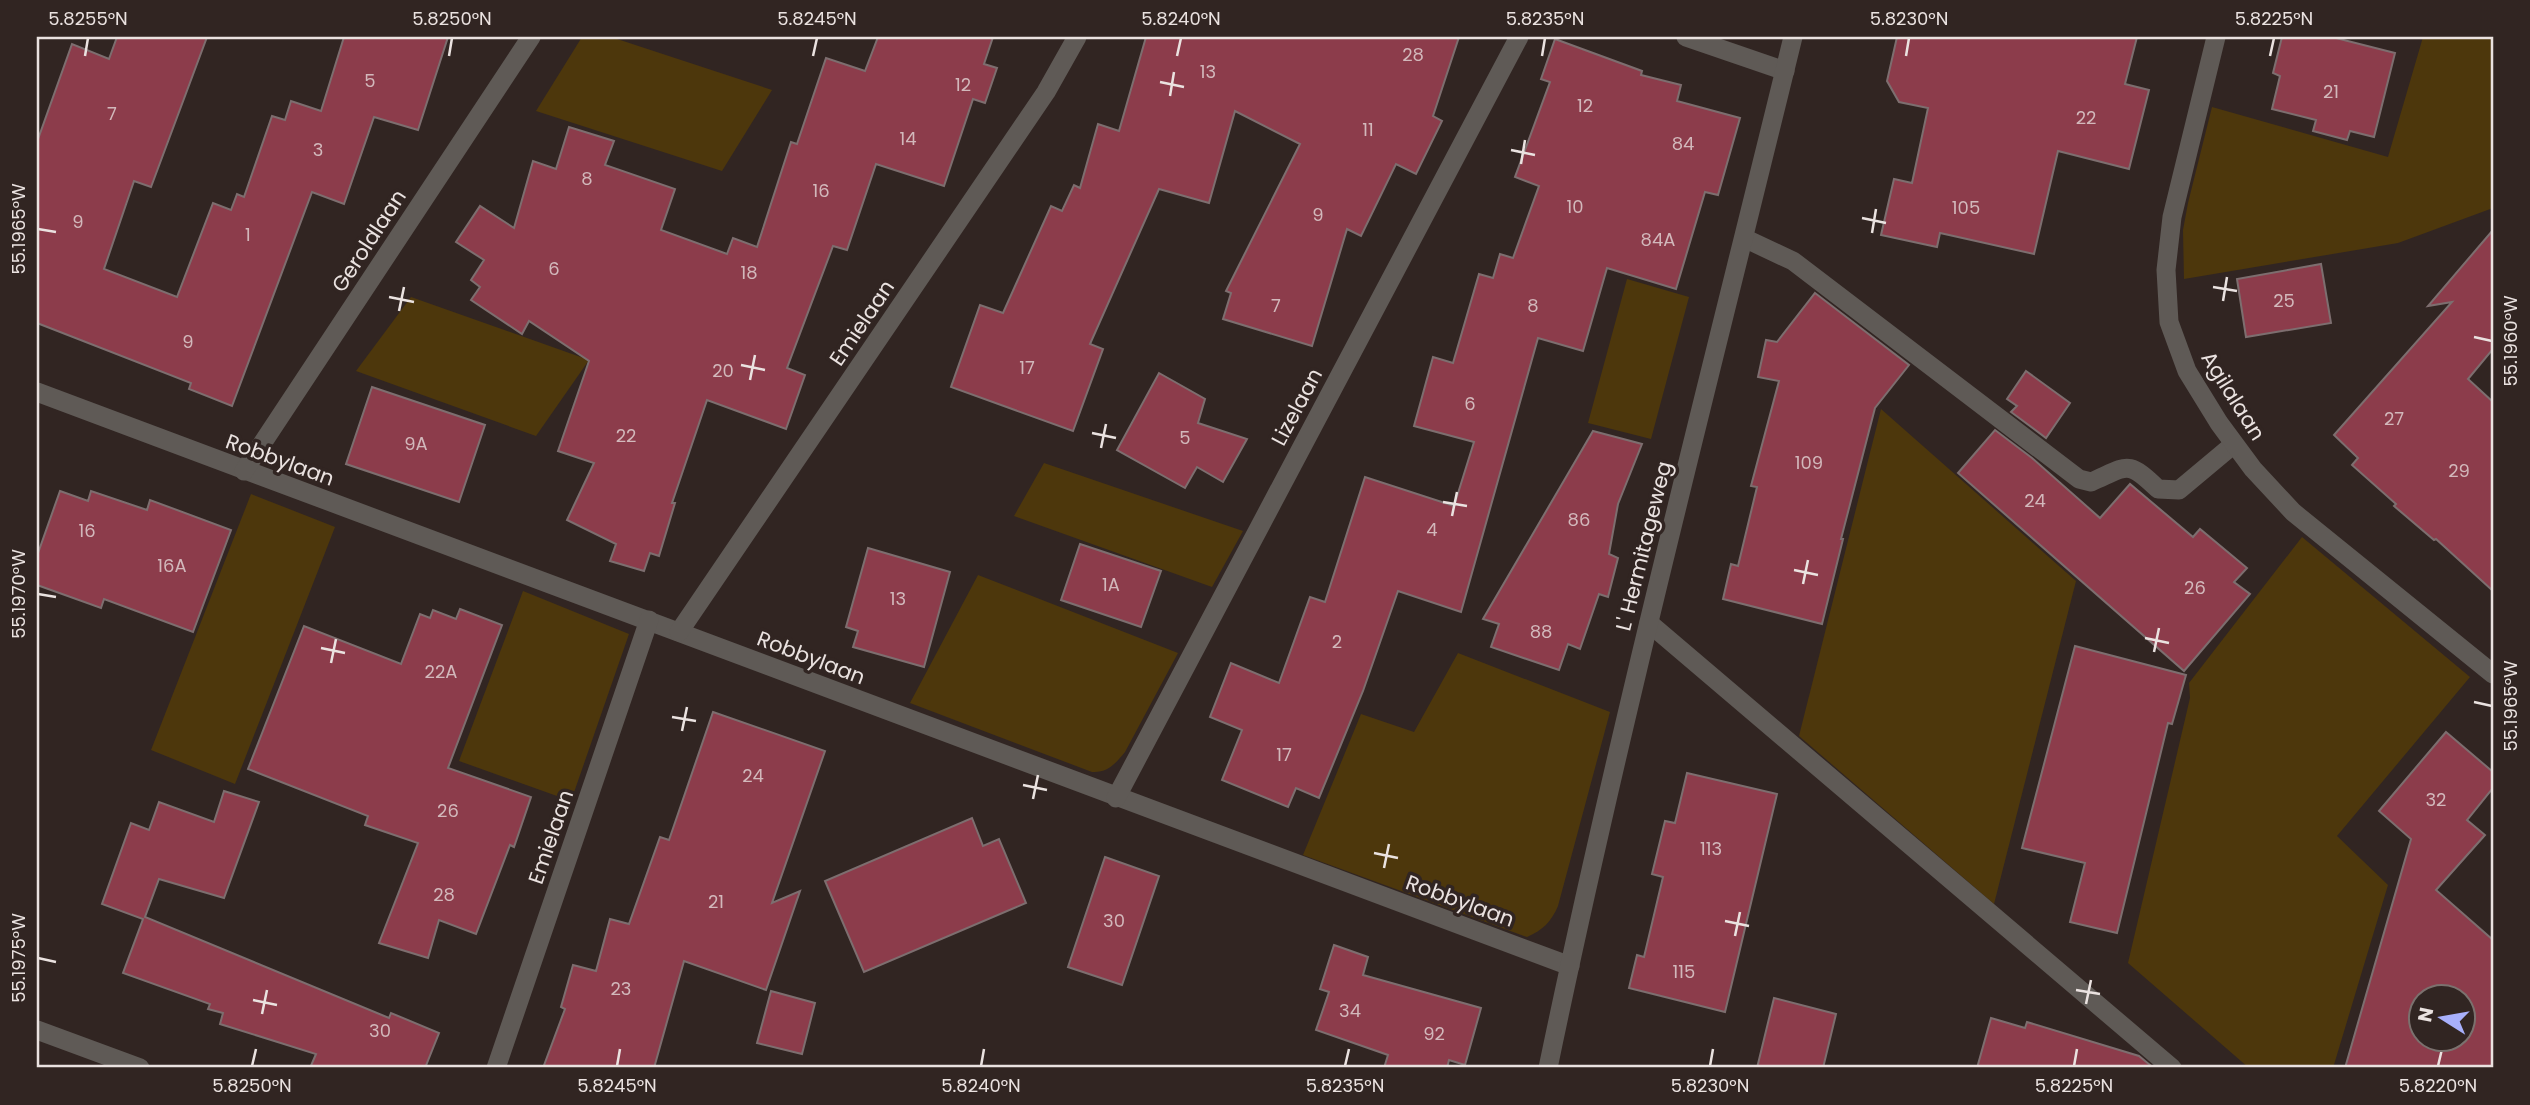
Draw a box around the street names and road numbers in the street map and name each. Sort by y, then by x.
street label: Geroldlaan [325,184,413,298]
street label: Emielaan [822,274,901,371]
street label: Agilalaan [2195,346,2272,446]
street label: Lizelaan [1264,363,1329,451]
street label: Robbylaan [222,427,338,493]
street label: L' Hermitageweg [1608,458,1679,634]
street label: Robbylaan [753,624,869,691]
street label: Emielaan [521,786,580,888]
street label: Robbylaan [1402,868,1518,934]

